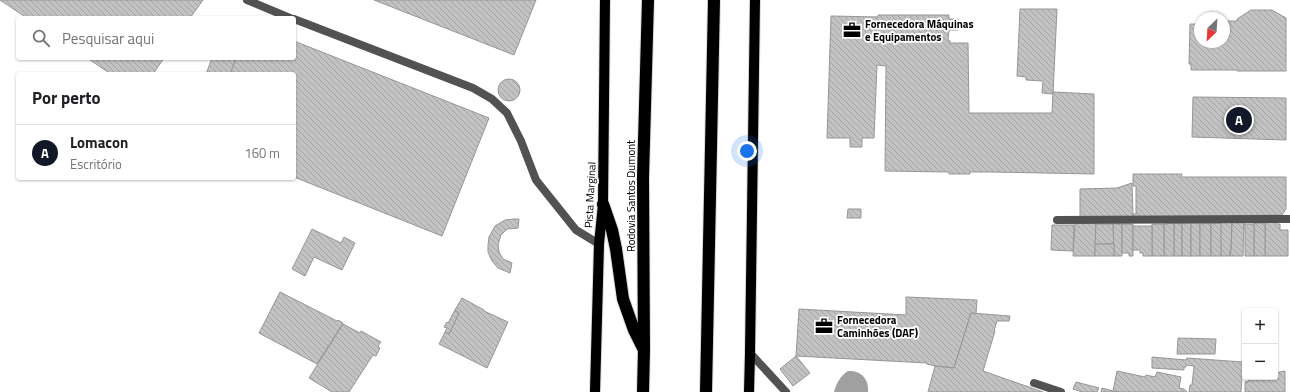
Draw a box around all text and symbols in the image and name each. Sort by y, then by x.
north arrow [1194,12,1230,48]
search box [16,16,296,60]
place label: Fornecedora Máquinas e Equipamentos [865,16,974,45]
office icon: Fornecedora Máquinas e Equipamentos [842,20,862,40]
icon: search [30,27,52,49]
text: Pesquisar aqui [62,27,154,50]
text: Por perto [32,85,101,111]
pin: A [1226,105,1252,135]
text: Lomacon [70,131,128,154]
street label: Rodovia Santos Dumont [623,140,639,252]
your location [737,141,757,161]
text: A [41,143,49,163]
text: 160 m [244,143,280,163]
text: Escritório [70,154,122,174]
street label: Pista Marginal [580,161,600,229]
map controls [1242,308,1278,380]
button: + [1242,308,1278,344]
place label: Fornecedora Caminhões (DAF) [837,312,918,341]
office icon: Fornecedora Caminhões (DAF) [814,316,834,336]
button: − [1242,344,1278,380]

